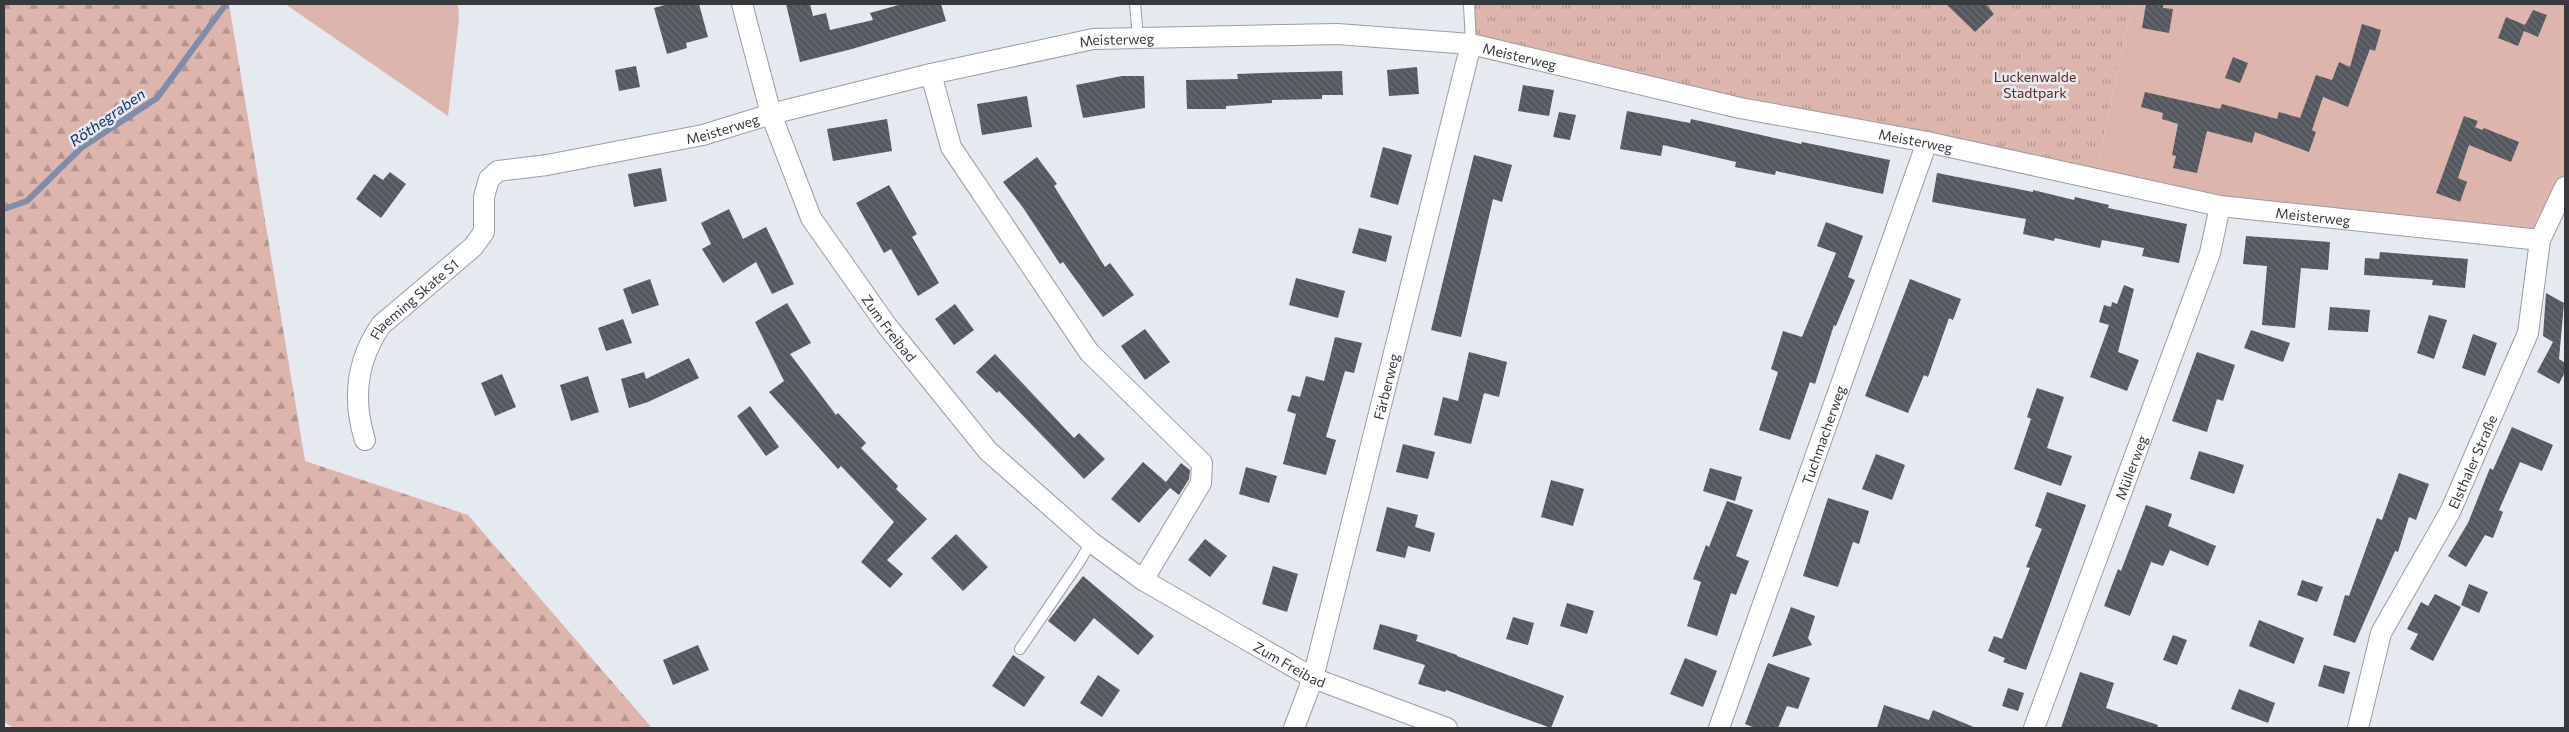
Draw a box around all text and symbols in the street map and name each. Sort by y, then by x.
street label: Meisterweg [1077,29,1155,50]
street label: Meisterweg [1481,39,1559,73]
park label: Luckenwalde Stadtpark [1994,68,2076,101]
water label: Röthegraben [66,84,148,150]
street label: Meisterweg [684,110,761,147]
street label: Meisterweg [1877,125,1955,156]
street label: Meisterweg [2275,203,2352,228]
street label: Flaeming Skate S1 [366,255,461,342]
street label: Zum Freibad [859,291,920,365]
street label: Färberweg [1369,351,1402,421]
street label: Tuchmacherweg [1798,383,1849,487]
street label: Elsthaler Straße [2444,412,2500,511]
street label: Müllerweg [2111,432,2150,502]
street label: Zum Freibad [1251,637,1328,691]

